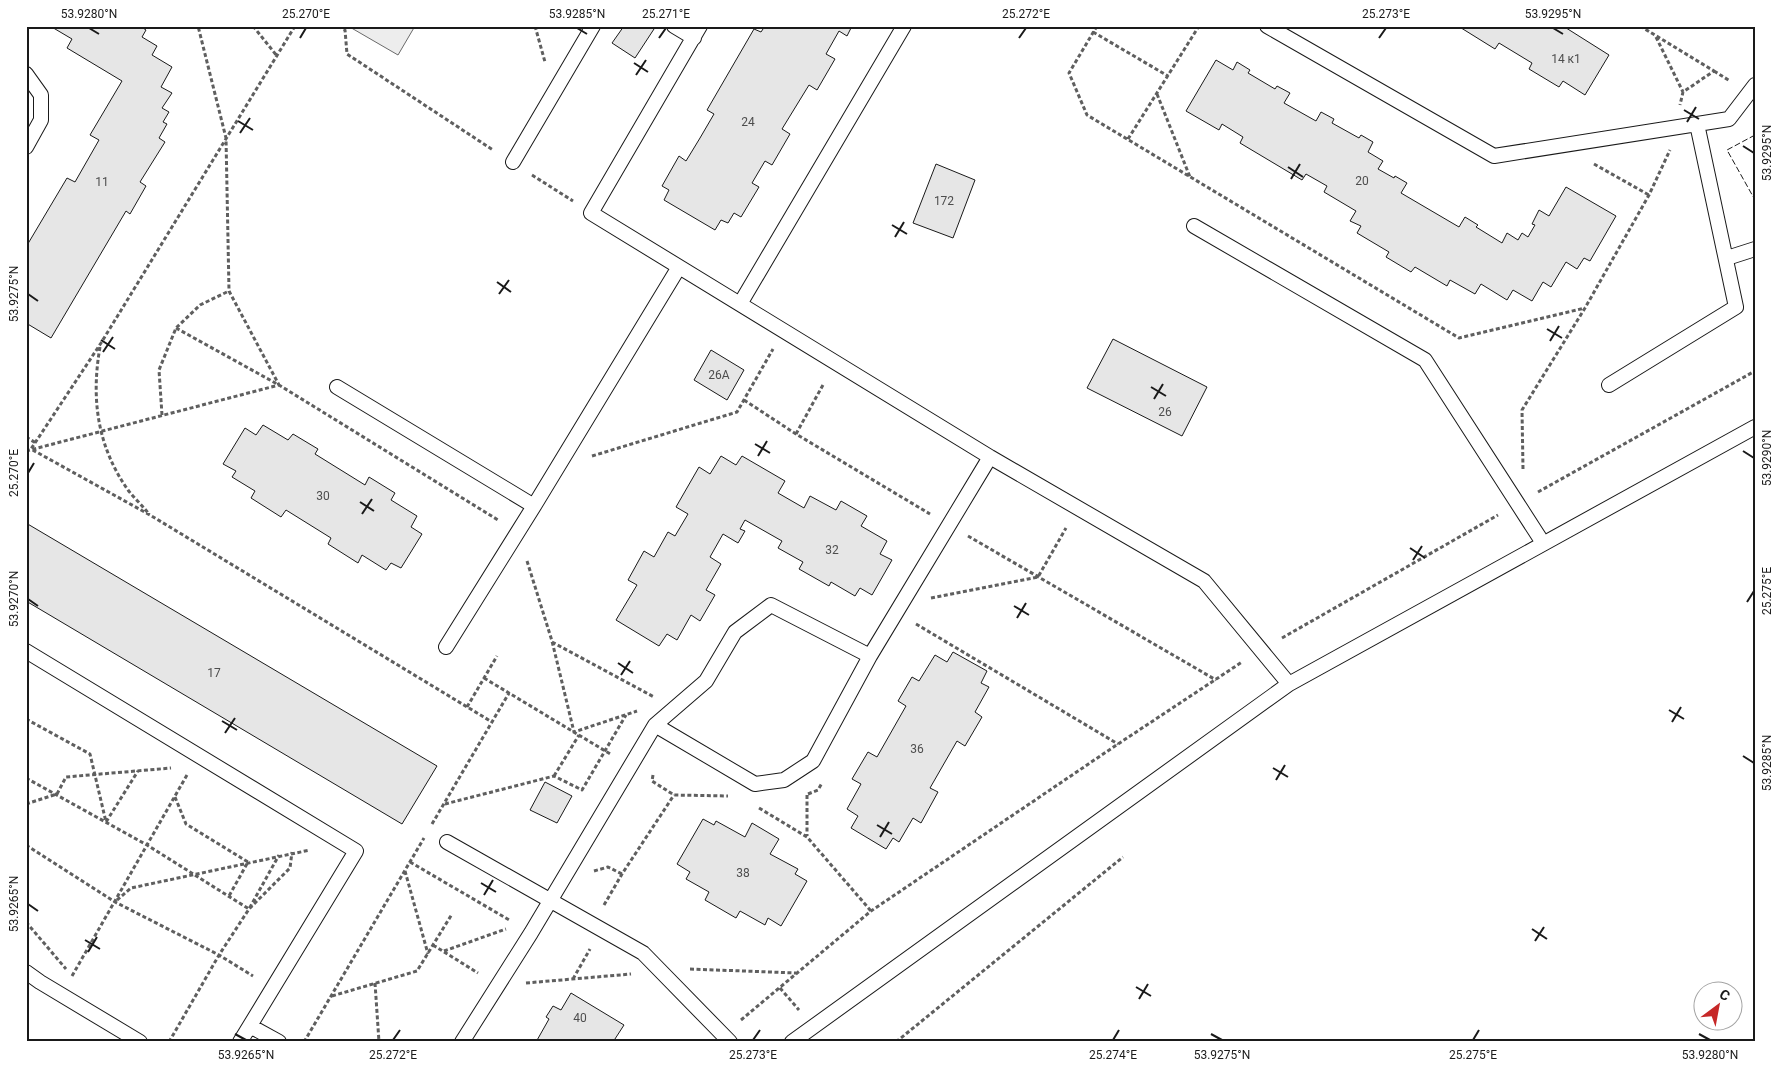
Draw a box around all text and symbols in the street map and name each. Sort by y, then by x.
text: 53.9280°N [61,7,117,21]
text: 25.270°E [282,7,330,21]
text: 53.9285°N [549,7,605,21]
text: 25.271°E [642,7,690,21]
text: 25.272°E [1002,7,1050,21]
text: 25.273°E [1362,7,1410,21]
text: 53.9295°N [1525,7,1581,21]
house number: 14 к1 [1551,52,1581,66]
house number: 24 [741,115,755,129]
text: 53.9295°N [1760,125,1774,181]
house number: 20 [1355,174,1369,188]
house number: 11 [95,175,109,189]
house number: 172 [934,194,954,208]
text: 53.9275°N [7,266,21,322]
house number: 26А [708,368,730,382]
house number: 26 [1158,405,1172,419]
text: 53.9290°N [1760,430,1774,486]
text: 25.270°E [7,449,21,497]
house number: 30 [316,489,330,503]
house number: 32 [825,543,839,557]
text: 25.275°E [1760,567,1774,615]
text: 53.9270°N [7,571,21,627]
house number: 17 [207,666,221,680]
text: 53.9285°N [1760,735,1774,791]
house number: 36 [910,742,924,756]
house number: 38 [736,866,750,880]
text: 53.9265°N [7,876,21,932]
north arrow [1694,980,1744,1030]
text: С [1717,986,1733,1004]
house number: 40 [573,1011,587,1025]
text: 53.9265°N [218,1048,274,1062]
text: 25.272°E [369,1048,417,1062]
text: 25.273°E [729,1048,777,1062]
text: 25.274°E [1089,1048,1137,1062]
text: 53.9275°N [1194,1048,1250,1062]
text: 25.275°E [1449,1048,1497,1062]
text: 53.9280°N [1682,1048,1738,1062]

